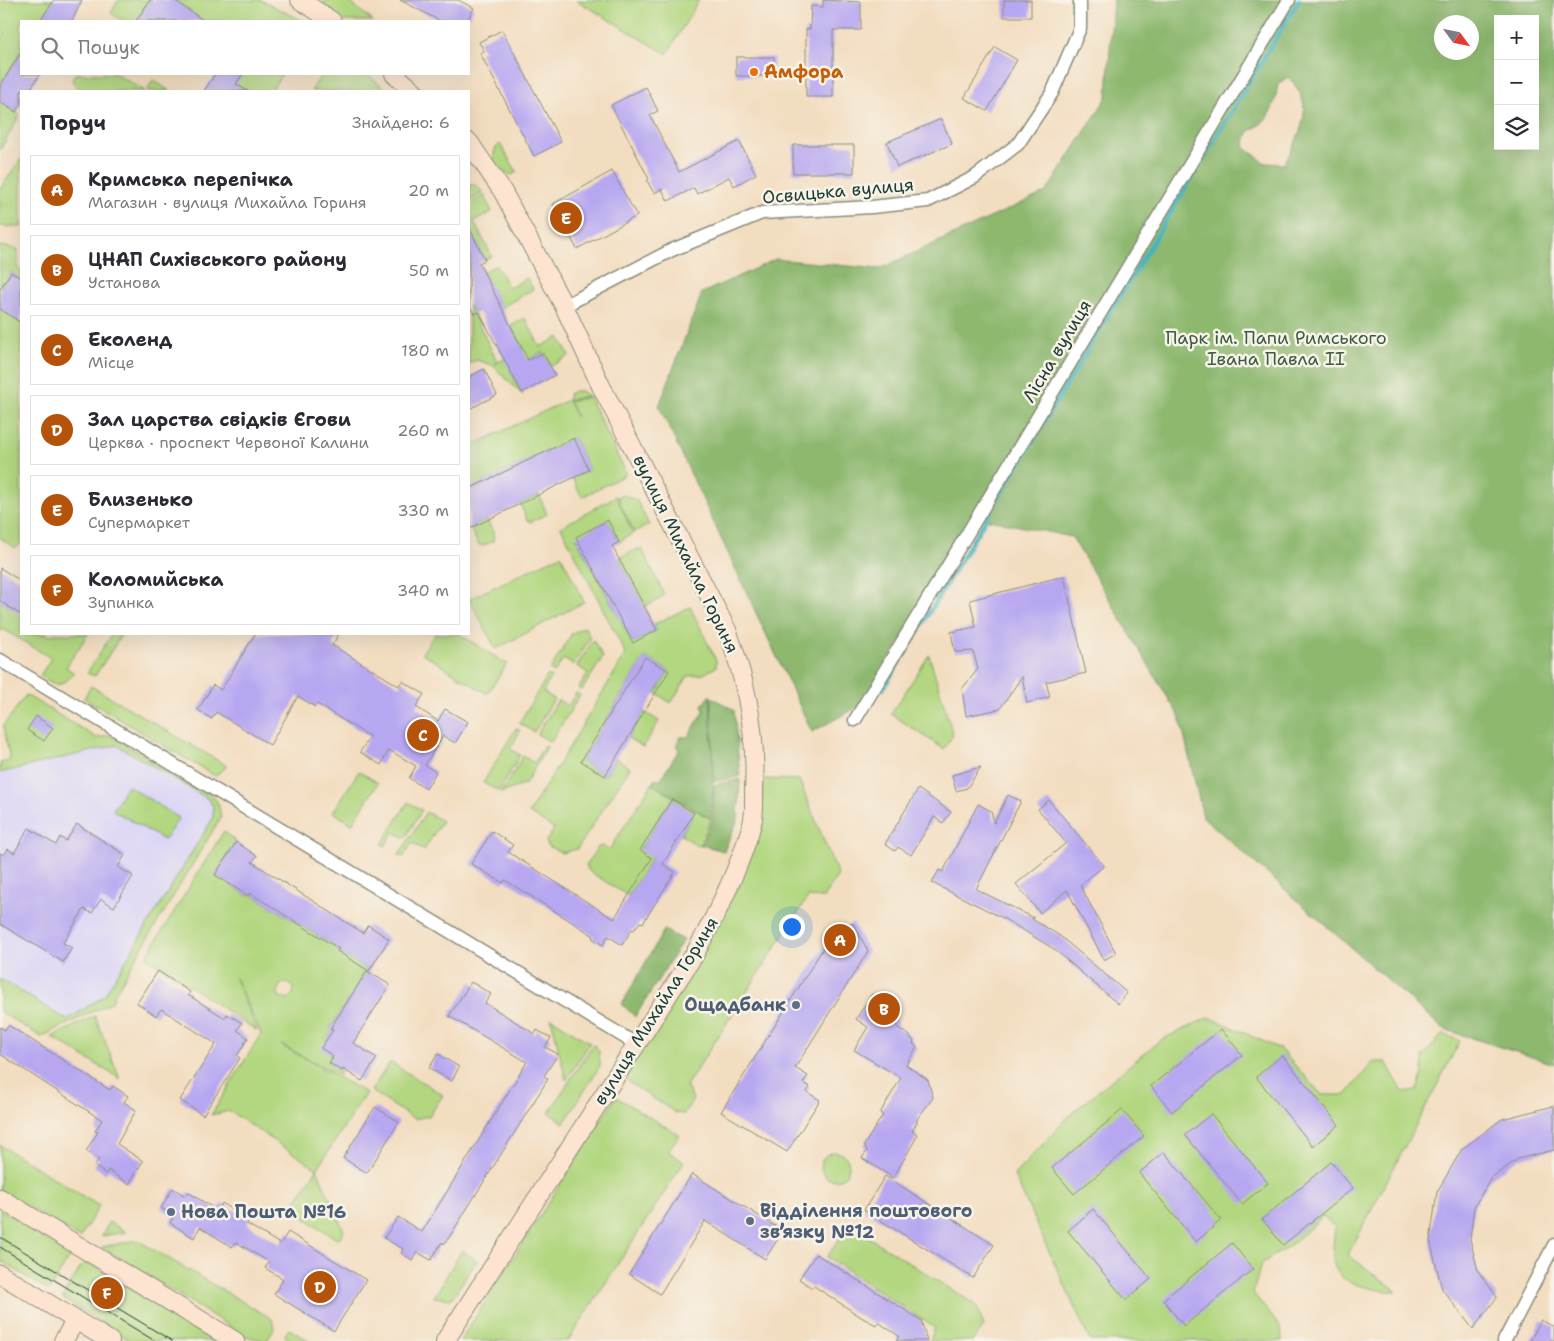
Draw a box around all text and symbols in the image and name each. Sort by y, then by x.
north arrow [1434,15,1479,60]
map controls [1494,15,1539,150]
button: + [1494,15,1539,60]
search box [20,20,470,75]
icon: search [38,34,66,62]
text: Пошук [78,35,140,60]
place label: Амфора [764,60,844,84]
button: − [1494,60,1539,105]
marker: Амфора [748,66,760,78]
button: layers [1494,105,1539,150]
text: Поруч [40,109,106,137]
text: Знайдено: 6 [352,112,450,133]
text: Кримська перепічка [88,167,293,192]
street label: Освицька вулиця [761,172,915,210]
text: A [51,180,63,201]
text: 20 m [408,180,449,201]
text: Магазин · вулиця Михайла Гориня [88,192,367,213]
pin: E [550,199,582,237]
text: ЦНАП Сихівського району [88,247,347,272]
text: B [52,260,62,281]
text: 50 m [409,260,449,281]
text: Установа [88,272,160,293]
street label: Лісна вулиця [1017,295,1097,407]
park label: Парк ім. Папи Римського Івана Павла ІІ [1165,326,1387,371]
text: Еколенд [88,327,172,352]
text: C [52,340,62,361]
text: 180 m [401,340,449,361]
text: Місце [88,352,135,373]
text: Зал царства свідків Єгови [88,407,351,432]
text: D [51,420,63,441]
text: 260 m [397,420,449,441]
text: Церква · проспект Червоної Калини [88,432,369,453]
street label: вулиця Михайла Гориня [627,451,745,657]
text: Близенько [88,487,193,512]
text: E [52,500,62,521]
text: 330 m [397,500,449,521]
text: Супермаркет [88,512,190,533]
text: Коломийська [88,567,223,592]
text: F [52,580,62,601]
text: 340 m [397,580,449,601]
text: Зупинка [88,592,154,613]
pin: C [407,716,439,754]
street label: вулиця Михайла Гориня [588,912,724,1110]
your location [779,914,805,940]
pin: A [824,921,856,959]
pin: B [868,990,900,1028]
place label: Ощадбанк [684,993,786,1017]
marker: Ощадбанк [790,999,802,1011]
place label: Відділення поштового зв’язку №12 [760,1199,973,1244]
place label: Нова Пошта №16 [181,1200,346,1224]
marker: Нова Пошта №16 [165,1206,177,1218]
marker: Відділення поштового зв’язку №12 [744,1215,756,1227]
pin: D [304,1268,336,1306]
pin: F [91,1274,123,1312]

